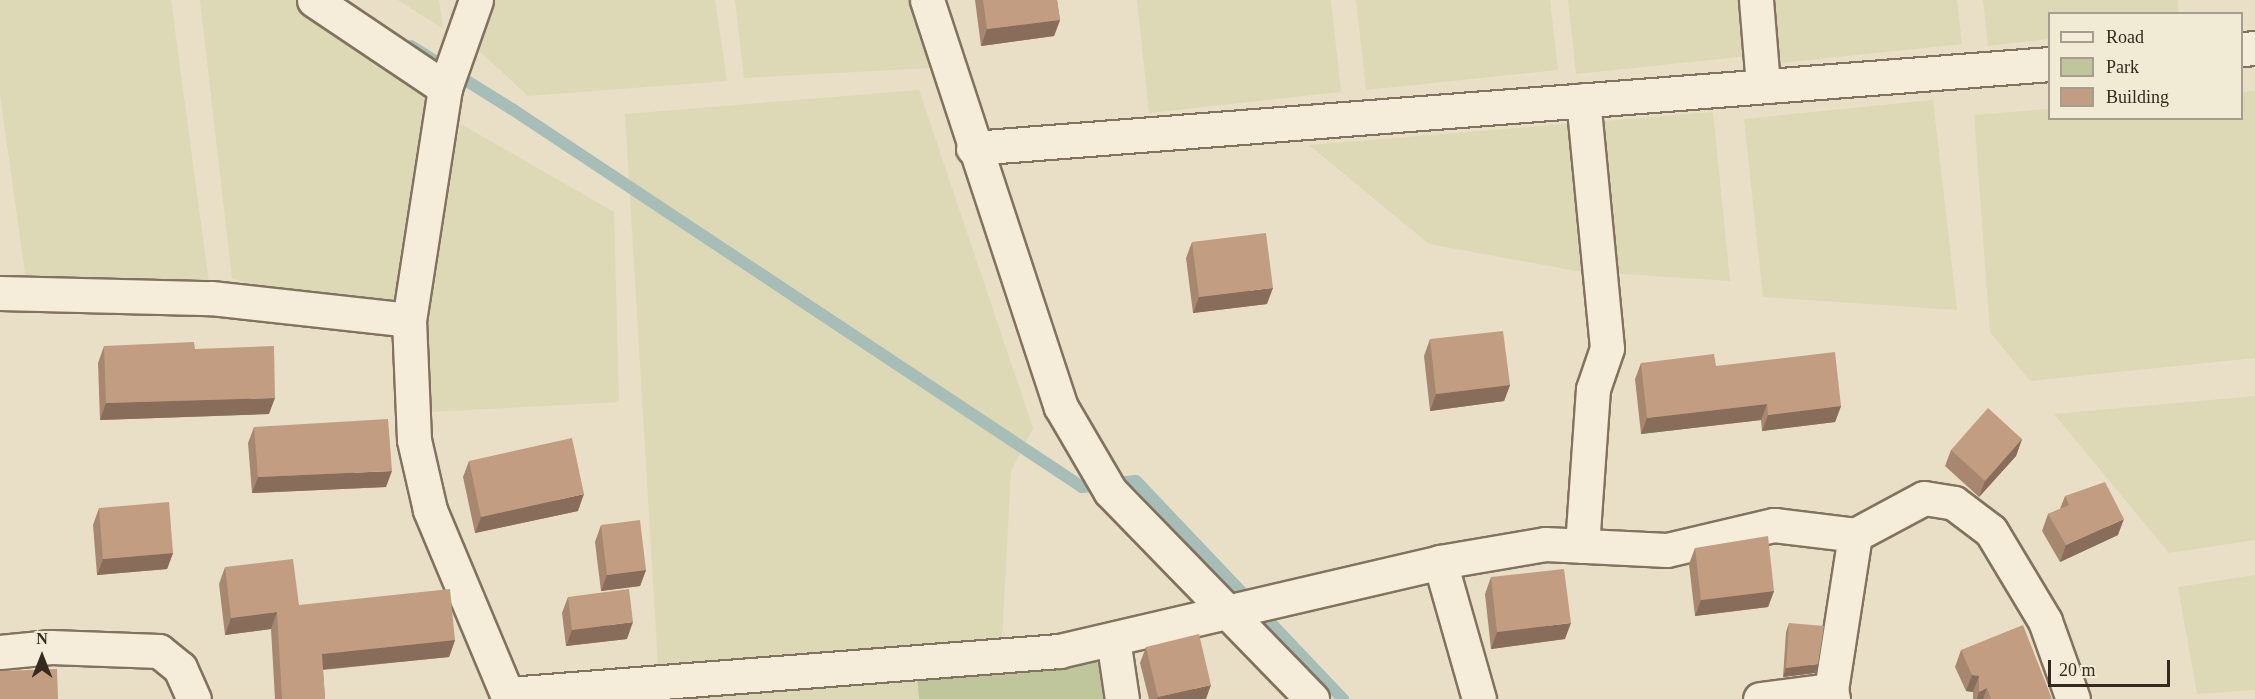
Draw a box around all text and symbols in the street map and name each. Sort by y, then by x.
legend [2048,12,2243,120]
text: Road [2106,27,2144,47]
text: Park [2106,57,2139,77]
text: Building [2106,87,2169,107]
north arrow [12,627,72,687]
text: N [36,630,48,647]
scale bar [2051,648,2172,686]
text: 20 m [2059,660,2096,680]

